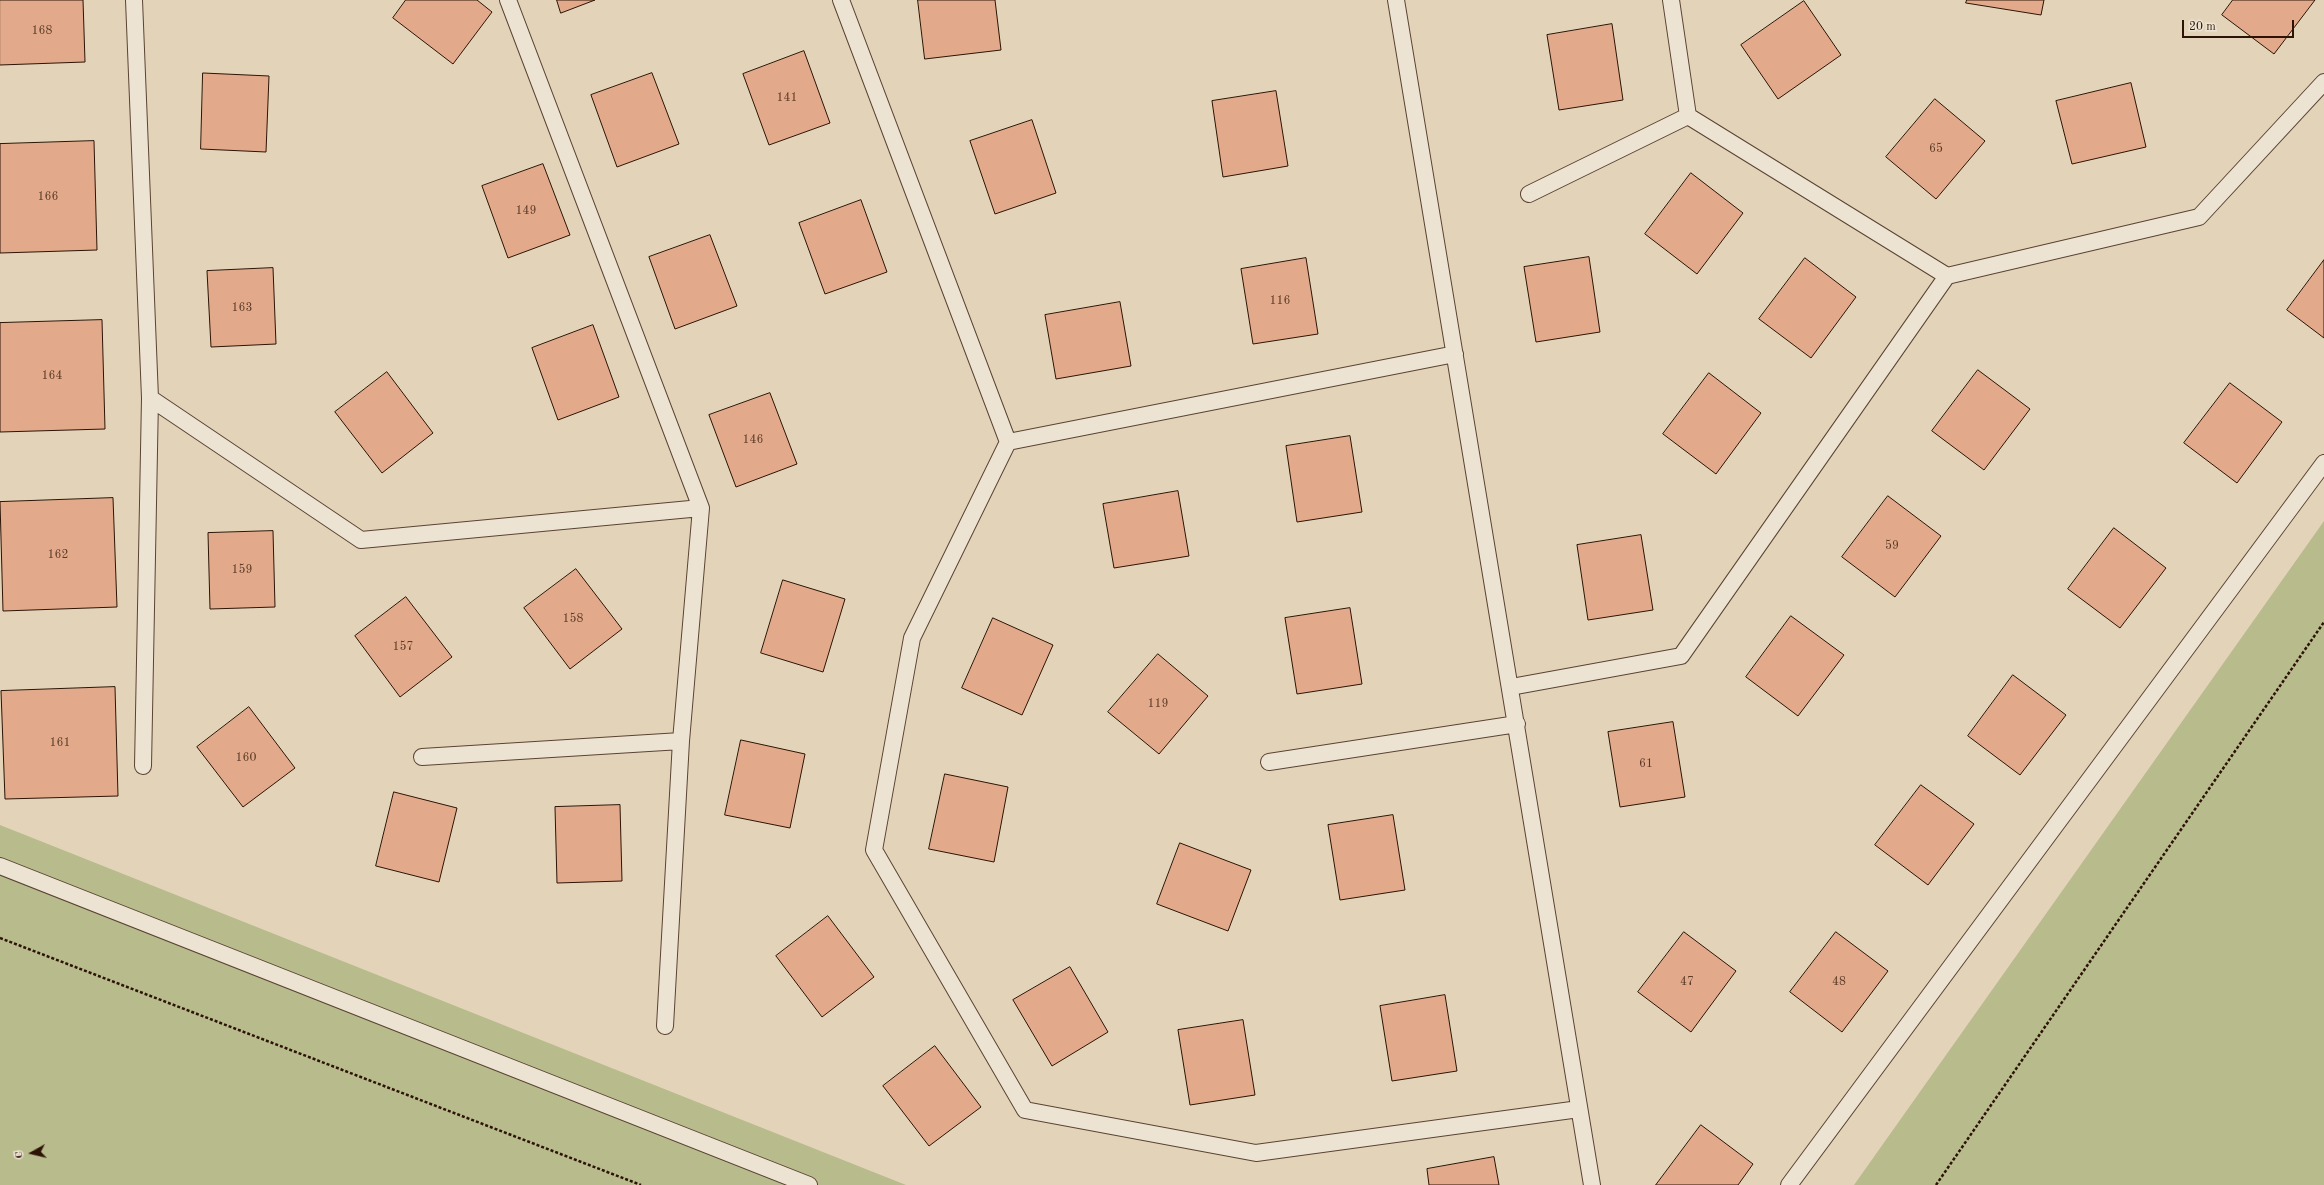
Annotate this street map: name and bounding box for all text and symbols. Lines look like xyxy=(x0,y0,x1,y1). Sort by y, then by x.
scale bar xyxy=(2184,12,2296,38)
text: 20 m xyxy=(2189,21,2216,33)
house number: 168 xyxy=(32,24,52,38)
house number: 141 xyxy=(777,91,797,105)
house number: 65 xyxy=(1929,142,1943,156)
house number: 166 xyxy=(38,190,58,204)
house number: 149 xyxy=(516,204,536,218)
house number: 116 xyxy=(1270,294,1290,308)
house number: 163 xyxy=(232,301,252,315)
house number: 164 xyxy=(42,369,62,383)
house number: 146 xyxy=(743,433,763,447)
house number: 59 xyxy=(1885,539,1899,553)
house number: 162 xyxy=(48,548,68,562)
house number: 159 xyxy=(232,563,252,577)
house number: 158 xyxy=(563,612,583,626)
house number: 157 xyxy=(393,640,413,654)
house number: 119 xyxy=(1148,697,1168,711)
house number: 161 xyxy=(50,736,70,750)
house number: 160 xyxy=(236,751,256,765)
house number: 61 xyxy=(1639,757,1653,771)
house number: 47 xyxy=(1680,975,1694,989)
house number: 48 xyxy=(1832,975,1846,989)
north arrow xyxy=(12,1133,52,1173)
text: С xyxy=(14,1150,26,1159)

